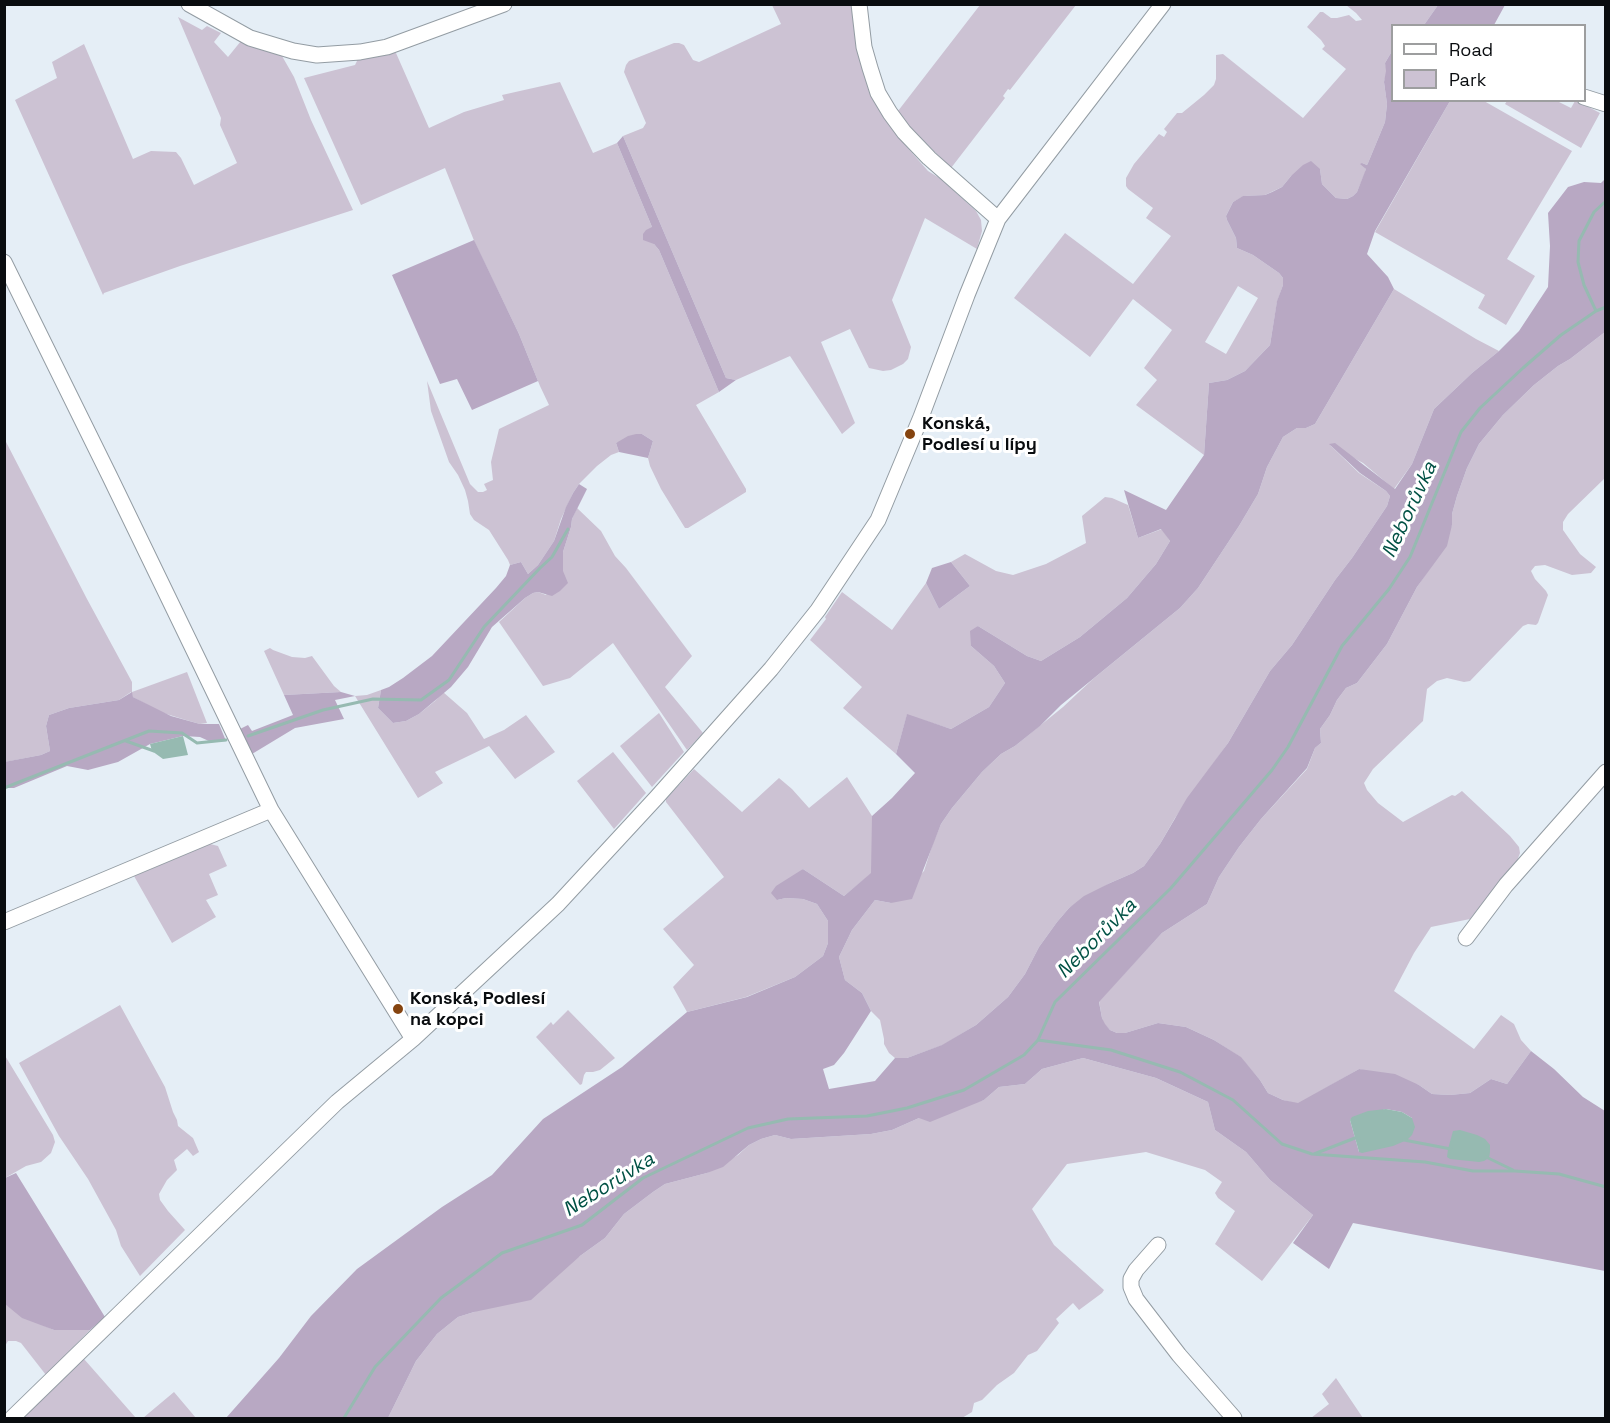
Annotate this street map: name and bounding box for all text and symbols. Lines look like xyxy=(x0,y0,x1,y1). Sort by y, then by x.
legend xyxy=(1391,24,1586,102)
text: Road xyxy=(1449,38,1493,61)
text: Park xyxy=(1449,68,1486,91)
place label: Konská, Podlesí u lípy xyxy=(922,413,1037,456)
marker: Konská, Podlesí u lípy xyxy=(903,427,917,441)
water label: Neborůvka xyxy=(1377,458,1443,562)
water label: Neborůvka xyxy=(1052,894,1142,984)
place label: Konská, Podlesí na kopci xyxy=(410,988,545,1030)
marker: Konská, Podlesí na kopci xyxy=(391,1002,405,1016)
water label: Neborůvka xyxy=(559,1148,659,1222)

